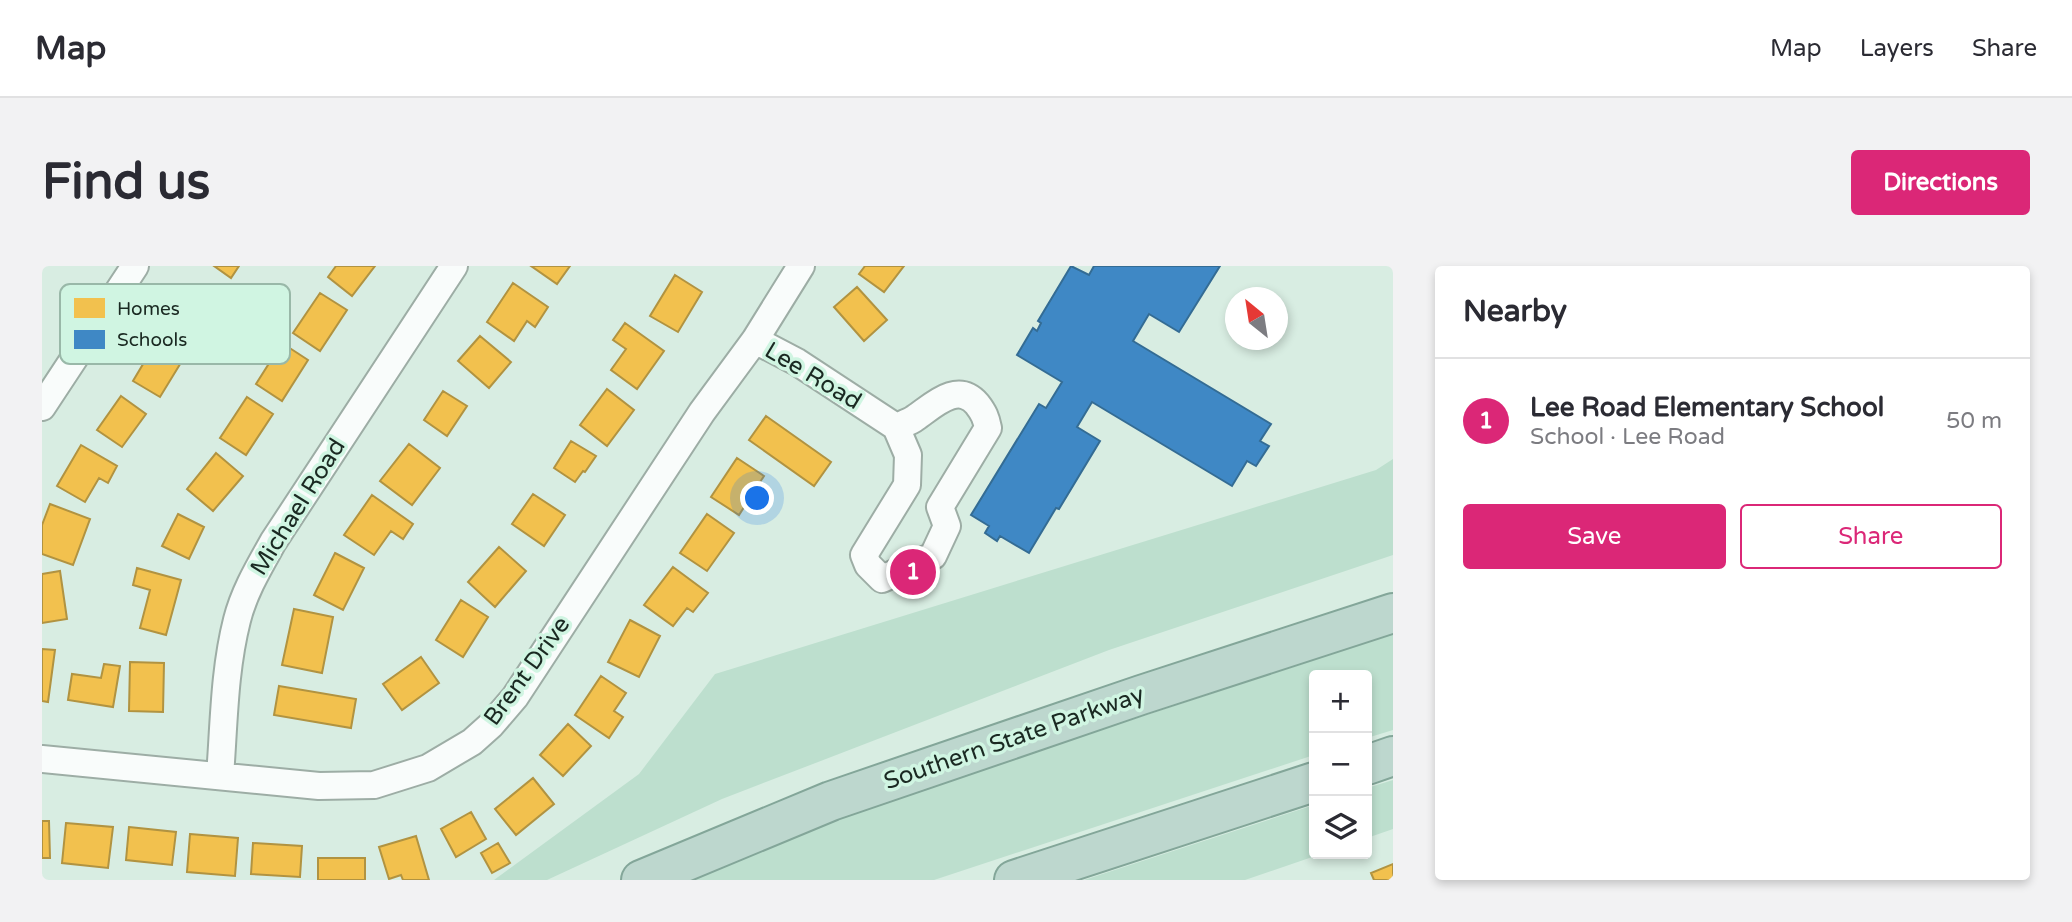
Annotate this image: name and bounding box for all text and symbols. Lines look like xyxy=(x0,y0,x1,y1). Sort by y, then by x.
text: Map xyxy=(35,29,106,68)
text: Map xyxy=(1770,34,1822,63)
text: Layers xyxy=(1860,34,1934,63)
text: Share xyxy=(1972,34,2037,63)
button: Directions xyxy=(1851,150,2030,215)
text: Find us xyxy=(42,153,210,212)
legend xyxy=(60,284,290,364)
north arrow xyxy=(1225,287,1288,350)
text: Nearby xyxy=(1463,293,1567,330)
text: Homes xyxy=(117,298,180,320)
text: Schools xyxy=(117,329,187,351)
street label: Lee Road xyxy=(759,336,867,416)
text: Lee Road Elementary School xyxy=(1530,392,1884,423)
text: 1 xyxy=(1479,407,1493,435)
text: 50 m xyxy=(1946,407,2002,435)
text: School · Lee Road xyxy=(1530,423,1725,451)
street label: Michael Road xyxy=(244,433,352,581)
your location xyxy=(740,481,774,515)
button: Save xyxy=(1463,504,1726,569)
button: Share xyxy=(1740,504,2002,569)
pin: 1 xyxy=(890,546,936,598)
street label: Brent Drive xyxy=(478,611,576,731)
map controls xyxy=(1309,670,1372,859)
button: + xyxy=(1309,670,1372,733)
street label: Southern State Parkway xyxy=(880,680,1148,796)
button: − xyxy=(1309,733,1372,796)
button: layers xyxy=(1309,796,1372,859)

